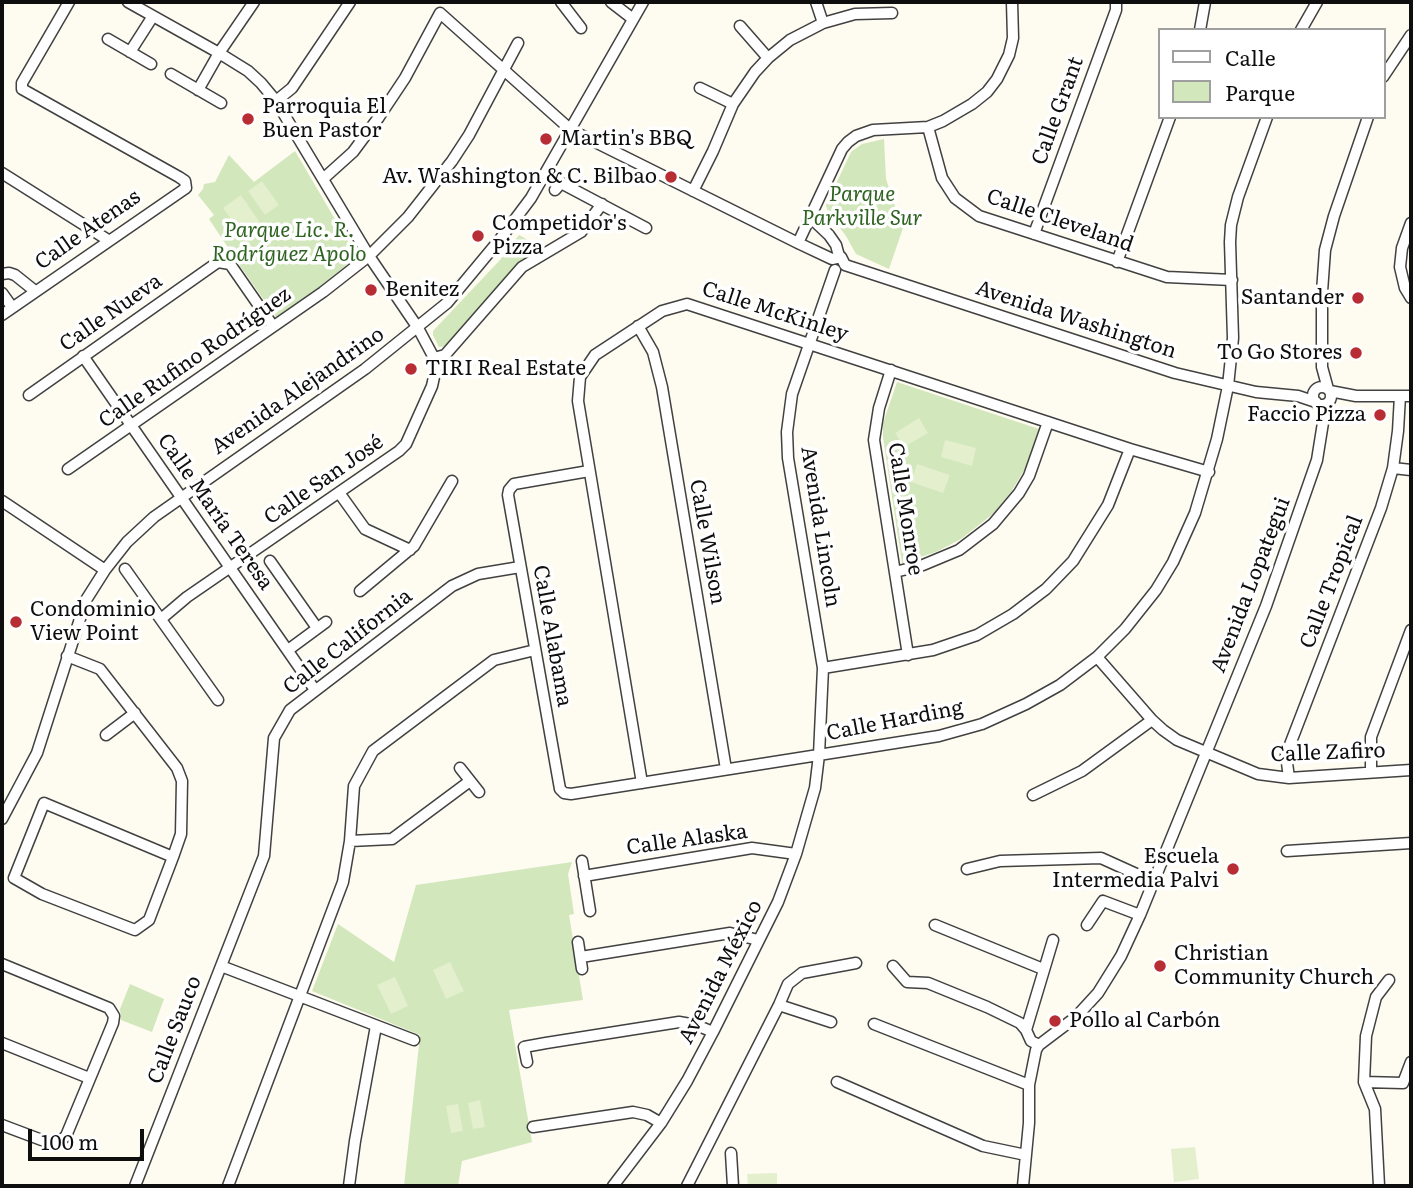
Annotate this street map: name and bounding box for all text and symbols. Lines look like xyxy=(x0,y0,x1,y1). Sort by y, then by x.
legend xyxy=(1158,28,1385,119)
text: Calle xyxy=(1225,41,1276,72)
street label: Calle Grant xyxy=(1027,53,1089,169)
text: Parque xyxy=(1225,76,1295,107)
place label: Parroquia El Buen Pastor xyxy=(262,94,386,144)
marker: Parroquia El Buen Pastor xyxy=(240,111,256,127)
place label: Martin's BBQ xyxy=(560,126,692,152)
marker: Martin's BBQ xyxy=(538,131,554,147)
place label: Av. Washington & C. Bilbao xyxy=(382,164,657,190)
marker: Av. Washington & C. Bilbao xyxy=(663,169,679,185)
park label: Parque Parkville Sur xyxy=(802,182,922,232)
street label: Calle Atenas xyxy=(30,184,146,276)
street label: Calle Cleveland xyxy=(983,184,1137,258)
place label: Competidor's Pizza xyxy=(492,211,626,261)
park label: Parque Lic. R. Rodríguez Apolo xyxy=(212,218,366,268)
marker: Competidor's Pizza xyxy=(470,228,486,244)
street label: Calle Nueva xyxy=(55,269,167,357)
street label: Avenida Washington xyxy=(972,276,1180,364)
place label: Benitez xyxy=(385,277,459,303)
street label: Calle McKinley xyxy=(699,277,851,347)
street label: Calle Rufino Rodríguez xyxy=(94,282,296,434)
marker: Benitez xyxy=(363,282,379,298)
place label: Santander xyxy=(1241,285,1344,311)
marker: Santander xyxy=(1350,290,1366,306)
street label: Avenida Alejandrino xyxy=(207,322,389,460)
place label: To Go Stores xyxy=(1217,340,1342,366)
marker: To Go Stores xyxy=(1348,345,1364,361)
place label: TIRI Real Estate xyxy=(425,356,586,382)
marker: TIRI Real Estate xyxy=(403,361,419,377)
place label: Faccio Pizza xyxy=(1247,402,1366,428)
marker: Faccio Pizza xyxy=(1372,407,1388,423)
street label: Calle María Teresa xyxy=(152,429,278,595)
street label: Calle San José xyxy=(260,430,388,530)
street label: Calle Monroe xyxy=(882,441,928,577)
street label: Avenida Lincoln xyxy=(795,445,845,609)
street label: Calle Wilson xyxy=(684,477,730,607)
street label: Avenida Lopategui xyxy=(1206,494,1296,676)
street label: Calle Tropical xyxy=(1295,512,1369,652)
street label: Calle Alabama xyxy=(527,563,577,709)
street label: Calle California xyxy=(278,584,418,700)
place label: Condominio View Point xyxy=(30,597,156,647)
marker: Condominio View Point xyxy=(8,614,24,630)
street label: Calle Harding xyxy=(825,695,965,747)
street label: Calle Zafiro xyxy=(1270,738,1386,768)
street label: Calle Alaska xyxy=(625,819,749,861)
place label: Escuela Intermedia Palvi xyxy=(1052,844,1219,894)
marker: Escuela Intermedia Palvi xyxy=(1225,861,1241,877)
street label: Avenida México xyxy=(674,896,768,1048)
place label: Christian Community Church xyxy=(1174,941,1374,991)
marker: Christian Community Church xyxy=(1152,958,1168,974)
street label: Calle Sauco xyxy=(143,972,207,1088)
place label: Pollo al Carbón xyxy=(1069,1008,1220,1034)
marker: Pollo al Carbón xyxy=(1047,1013,1063,1029)
scale bar xyxy=(32,1114,147,1158)
text: 100 m xyxy=(41,1125,98,1156)

